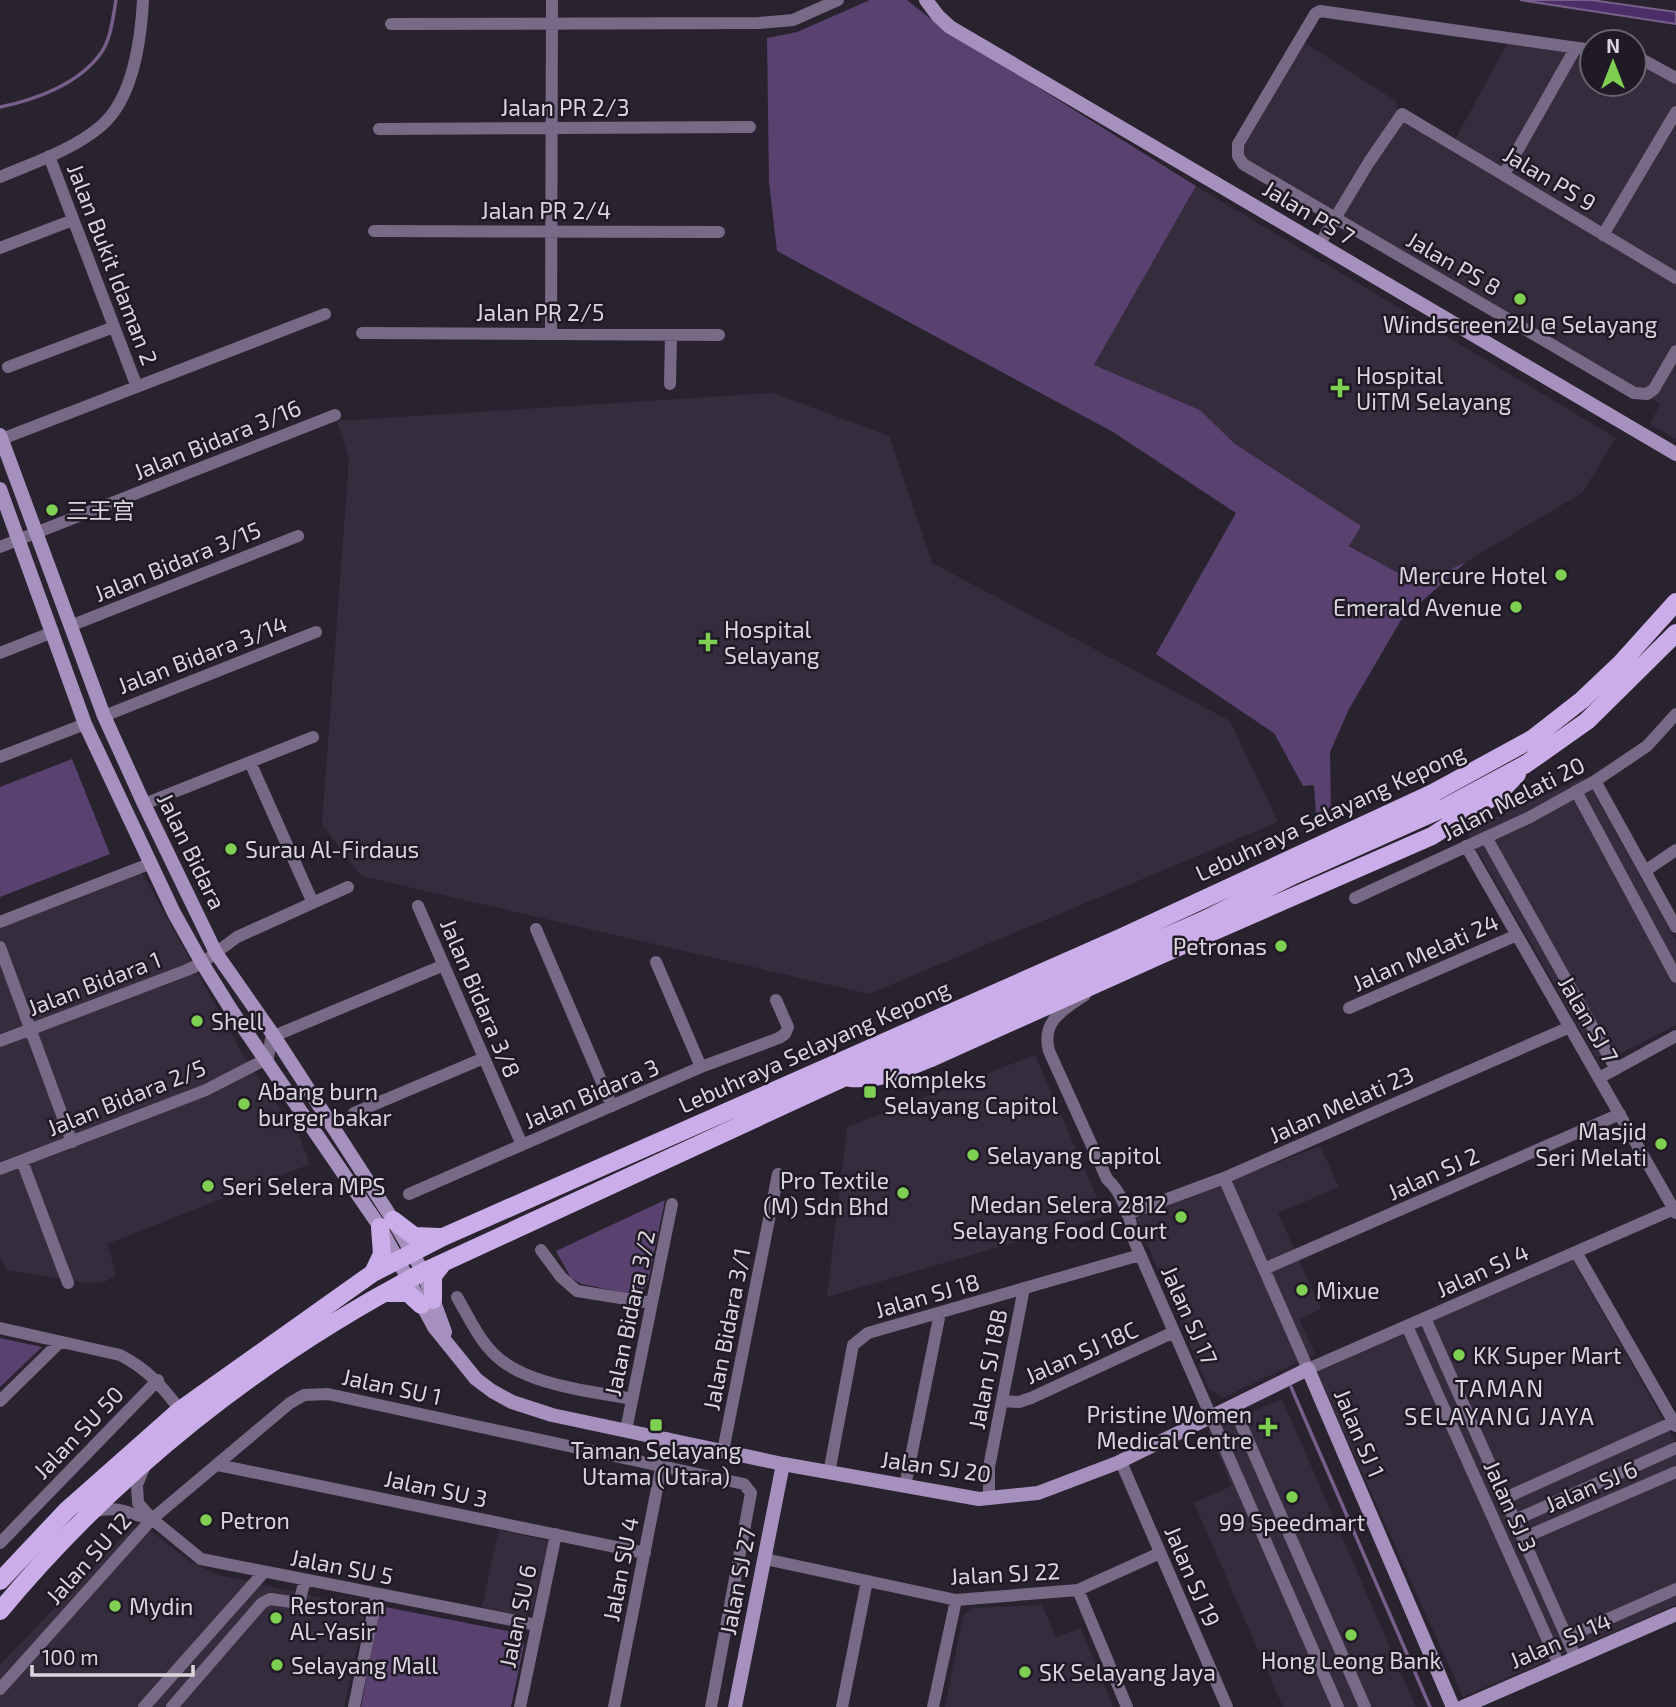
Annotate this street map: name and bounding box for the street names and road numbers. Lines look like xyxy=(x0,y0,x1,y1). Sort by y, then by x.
street label: Jalan PR 2/3 xyxy=(501,93,629,121)
street label: Jalan PS 9 xyxy=(1499,139,1601,217)
street label: Jalan Bukit Idaman 2 xyxy=(62,160,164,368)
street label: Jalan PS 7 xyxy=(1258,174,1360,250)
street label: Jalan PR 2/4 xyxy=(481,196,611,224)
street label: Jalan PS 8 xyxy=(1402,225,1506,301)
street label: Jalan PR 2/5 xyxy=(476,298,604,326)
street label: Jalan Bidara 3/16 xyxy=(129,393,305,485)
street label: Jalan Bidara 3/15 xyxy=(90,515,264,607)
street label: Jalan Bidara 3/14 xyxy=(113,609,291,699)
street label: Lebuhraya Selayang Kepong xyxy=(1191,737,1469,887)
street label: Jalan Melati 20 xyxy=(1437,750,1589,846)
street label: Jalan Bidara xyxy=(152,788,232,914)
street label: Jalan Melati 24 xyxy=(1348,907,1502,997)
street label: Jalan Bidara 3/8 xyxy=(435,914,527,1082)
street label: Jalan Bidara 1 xyxy=(23,945,165,1021)
street label: Jalan SJ 7 xyxy=(1553,970,1625,1068)
street label: Lebuhraya Selayang Kepong xyxy=(674,973,954,1119)
street label: Jalan Bidara 2/5 xyxy=(43,1052,209,1142)
street label: Jalan Bidara 3 xyxy=(519,1052,663,1134)
street label: Jalan Melati 23 xyxy=(1264,1060,1418,1148)
street label: Jalan SJ 2 xyxy=(1383,1140,1483,1206)
street label: Jalan Bidara 3/2 xyxy=(598,1228,660,1398)
street label: Jalan SJ 4 xyxy=(1431,1237,1533,1303)
street label: Jalan Bidara 3/1 xyxy=(697,1245,755,1413)
street label: Jalan SJ 17 xyxy=(1156,1261,1224,1369)
street label: Jalan SJ 18 xyxy=(872,1267,982,1323)
street label: Jalan SJ 18B xyxy=(962,1307,1012,1431)
street label: Jalan SJ 18C xyxy=(1020,1315,1142,1389)
street label: Jalan SU 1 xyxy=(340,1362,444,1410)
street label: Jalan SU 50 xyxy=(27,1380,129,1484)
street label: Jalan SJ 1 xyxy=(1329,1385,1391,1481)
street label: Jalan SJ 20 xyxy=(879,1444,993,1488)
street label: Jalan SJ 6 xyxy=(1541,1454,1641,1518)
street label: Jalan SJ 3 xyxy=(1478,1456,1544,1556)
street label: Jalan SU 3 xyxy=(382,1463,490,1513)
street label: Jalan SU 12 xyxy=(40,1506,136,1610)
street label: Jalan SU 4 xyxy=(596,1514,644,1624)
street label: Jalan SJ 19 xyxy=(1159,1521,1227,1631)
street label: Jalan SJ 27 xyxy=(713,1525,761,1637)
street label: Jalan SU 5 xyxy=(288,1542,396,1590)
street label: Jalan SJ 22 xyxy=(949,1556,1061,1590)
street label: Jalan SU 6 xyxy=(492,1562,542,1670)
street label: Jalan SJ 14 xyxy=(1505,1606,1615,1674)

